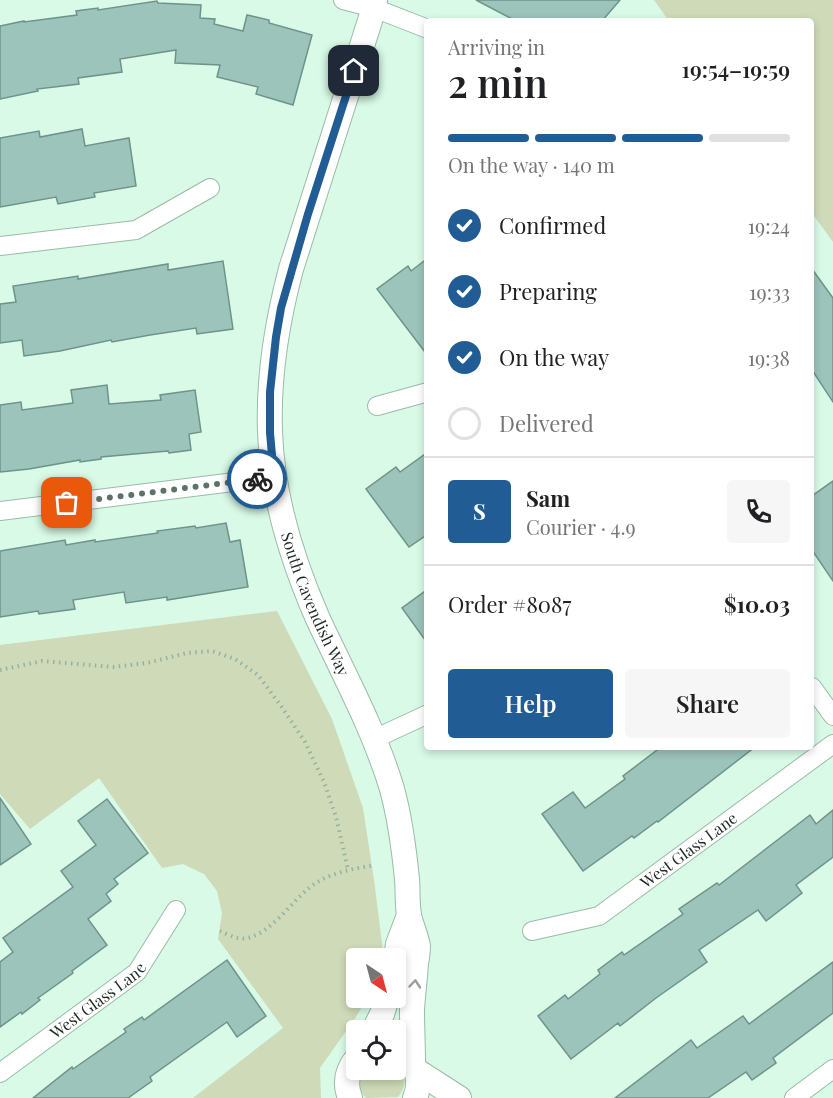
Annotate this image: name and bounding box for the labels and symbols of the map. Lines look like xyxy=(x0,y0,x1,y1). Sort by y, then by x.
pin xyxy=(328,45,379,96)
courier xyxy=(227,449,287,509)
pin xyxy=(41,477,92,528)
street label: South Cavendish Way xyxy=(277,530,355,679)
street label: West Glass Lane xyxy=(635,807,741,893)
north arrow xyxy=(346,948,406,1008)
street label: West Glass Lane xyxy=(45,958,150,1043)
one-way arrow xyxy=(408,979,421,989)

